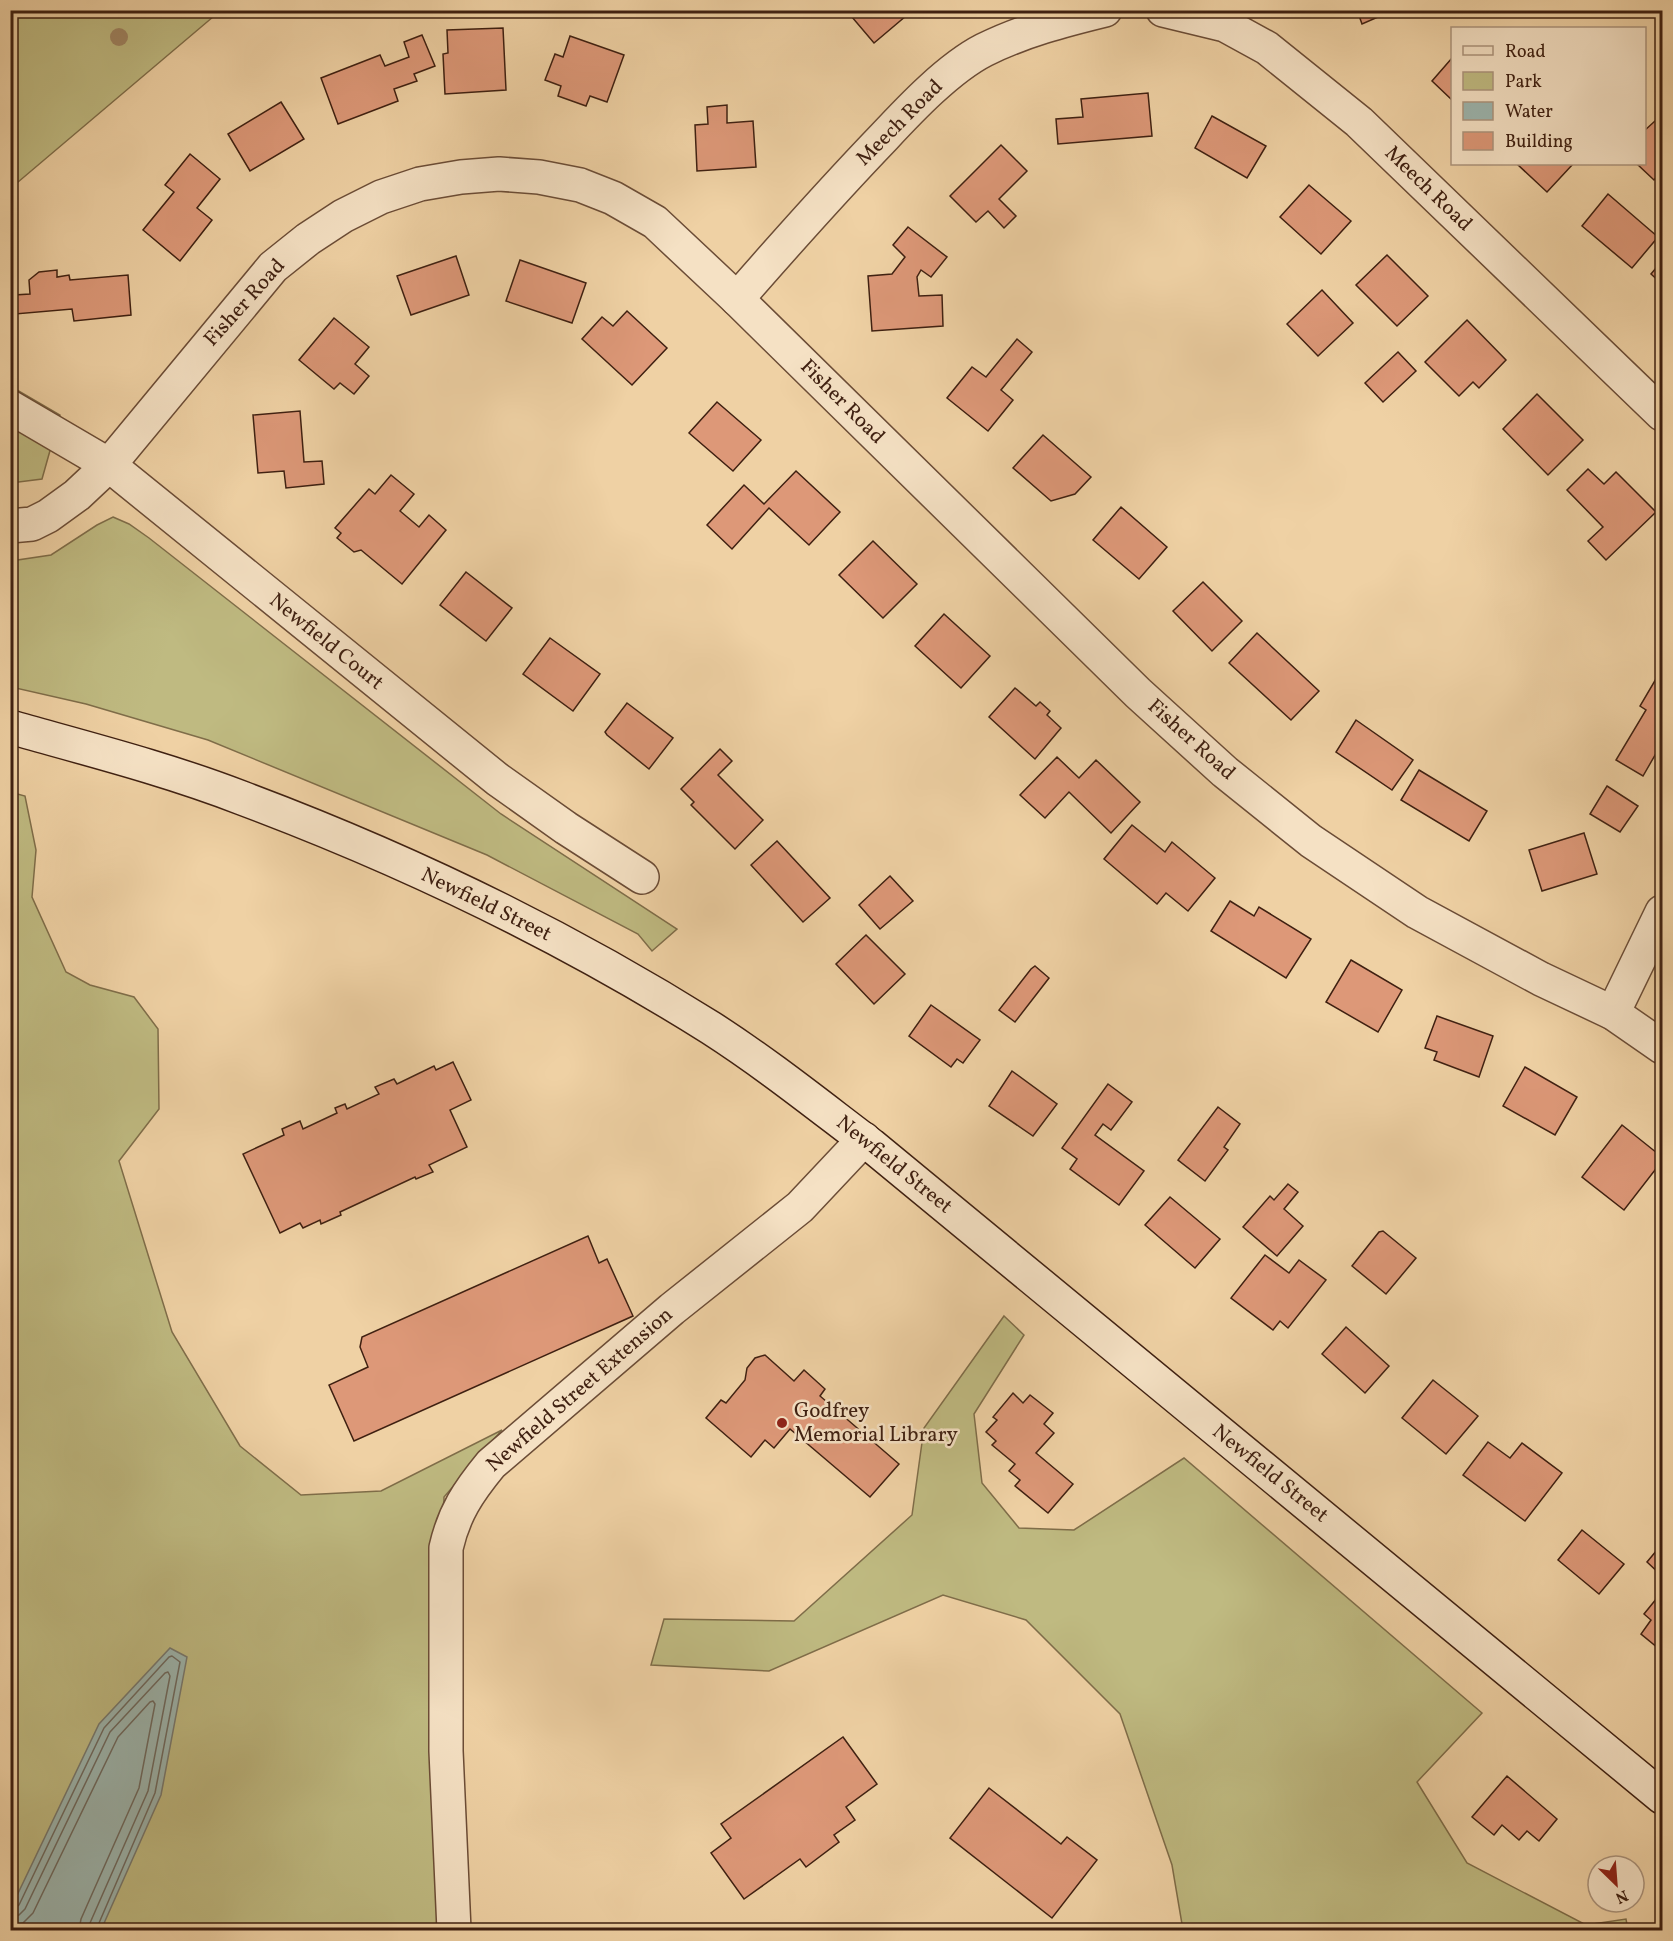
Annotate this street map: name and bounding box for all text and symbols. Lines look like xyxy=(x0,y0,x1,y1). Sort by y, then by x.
legend xyxy=(1451,27,1646,165)
text: Road xyxy=(1505,40,1546,65)
text: Park xyxy=(1505,70,1542,95)
street label: Meech Road xyxy=(850,73,950,173)
text: Water xyxy=(1505,100,1553,125)
text: Building xyxy=(1505,130,1573,155)
street label: Meech Road xyxy=(1378,140,1478,238)
street label: Fisher Road xyxy=(198,253,292,353)
street label: Fisher Road xyxy=(793,353,891,451)
street label: Newfield Court xyxy=(262,587,390,697)
street label: Fisher Road xyxy=(1141,693,1241,787)
street label: Newfield Street xyxy=(416,861,556,949)
street label: Newfield Street xyxy=(830,1109,958,1221)
street label: Newfield Street Extension xyxy=(480,1301,680,1479)
place label: Godfrey Memorial Library xyxy=(794,1397,959,1450)
marker: Godfrey Memorial Library xyxy=(775,1416,789,1430)
street label: Newfield Street xyxy=(1206,1418,1334,1530)
north arrow xyxy=(1586,1854,1646,1914)
text: N xyxy=(1611,1883,1631,1908)

